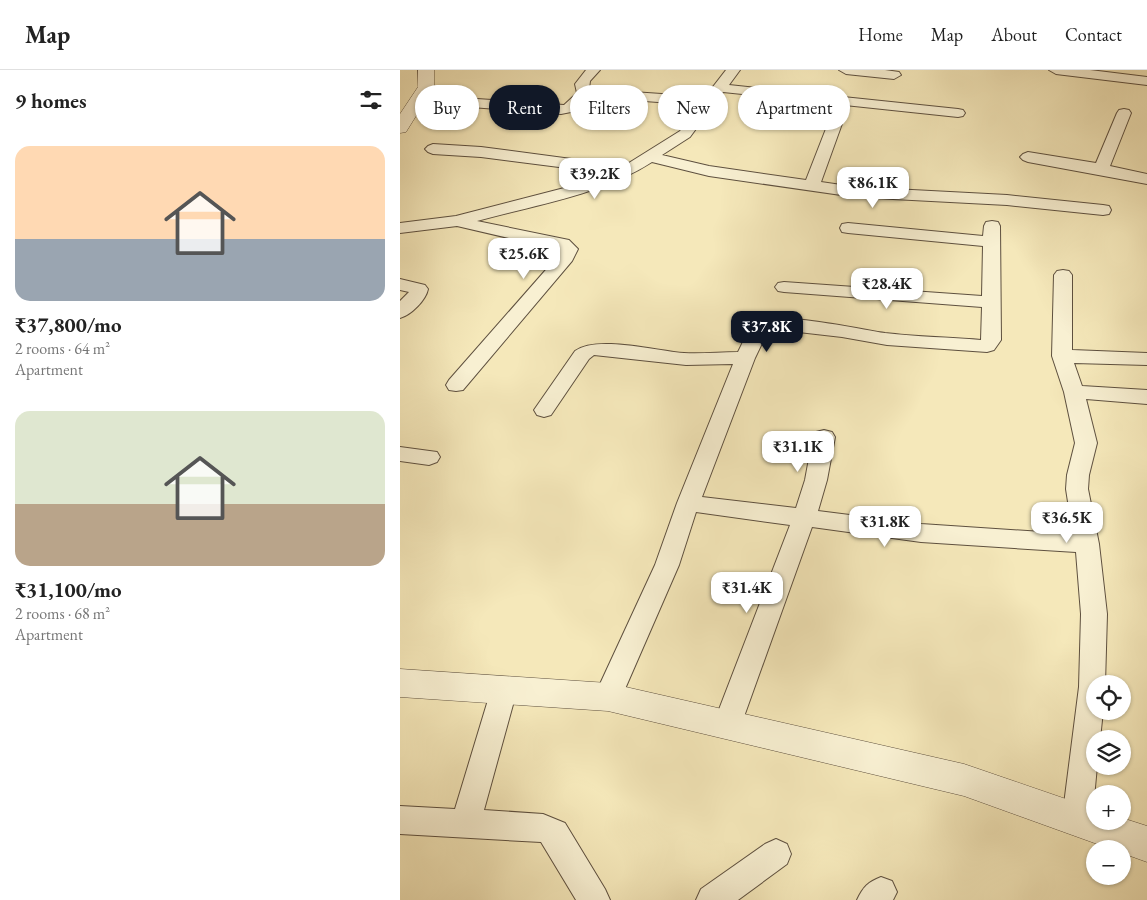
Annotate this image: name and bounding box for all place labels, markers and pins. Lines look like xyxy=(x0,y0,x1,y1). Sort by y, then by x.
pin: ₹39.2K xyxy=(554,158,636,200)
pin: ₹86.1K xyxy=(832,166,914,209)
pin: ₹25.6K xyxy=(483,238,565,280)
pin: ₹28.4K xyxy=(846,268,928,310)
pin: ₹37.8K xyxy=(726,310,808,353)
pin: ₹31.1K xyxy=(757,430,839,473)
pin: ₹36.5K xyxy=(1026,502,1108,544)
pin: ₹31.8K xyxy=(844,506,926,548)
pin: ₹31.4K xyxy=(706,572,788,614)

